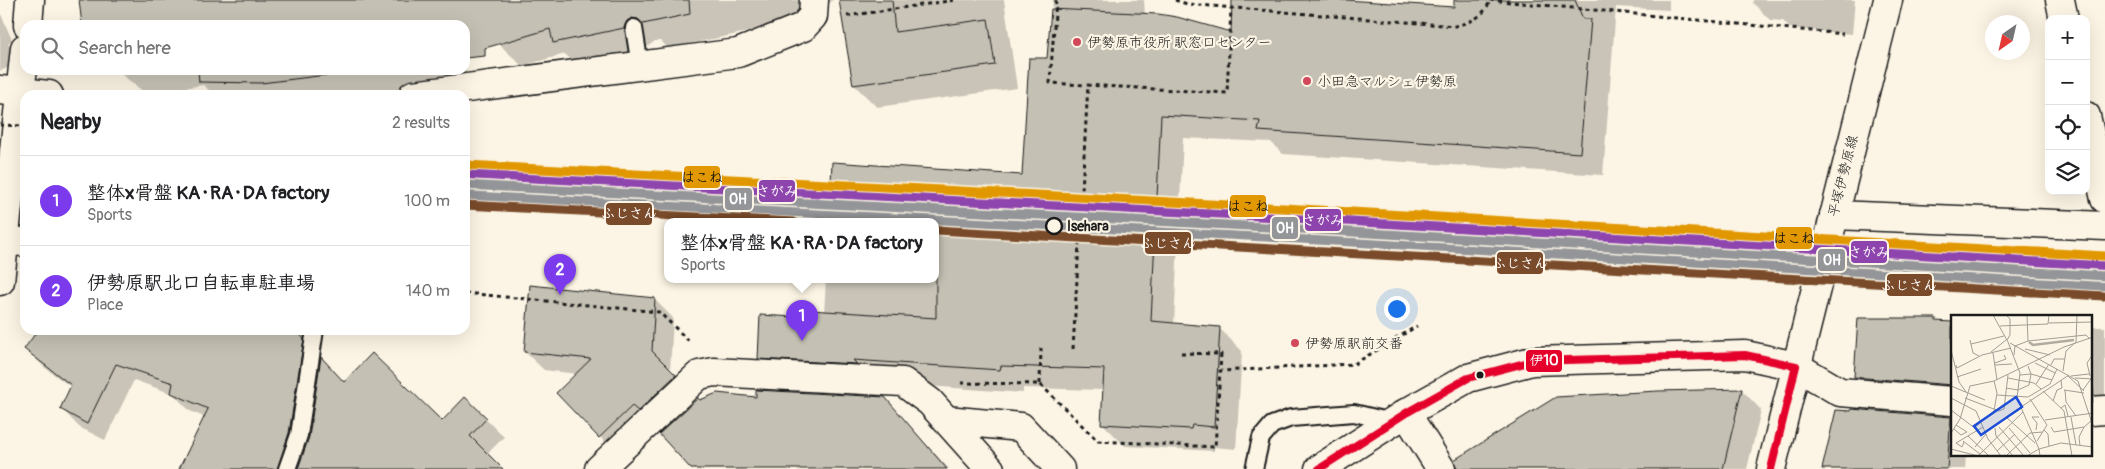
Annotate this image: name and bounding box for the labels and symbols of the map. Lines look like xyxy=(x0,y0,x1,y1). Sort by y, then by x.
north arrow xyxy=(1985,15,2030,60)
place label: 伊勢原市役所 駅窓口センター xyxy=(1087,34,1271,51)
marker: 伊勢原市役所 駅窓口センター xyxy=(1071,36,1083,48)
place label: 小田急マルシェ伊勢原 xyxy=(1317,73,1457,90)
marker: 小田急マルシェ伊勢原 xyxy=(1301,75,1313,87)
street label: 平塚伊勢原線 xyxy=(1825,133,1861,219)
line badge: はこね xyxy=(683,165,721,189)
text: はこね xyxy=(681,169,723,186)
line badge: さがみ xyxy=(758,179,796,203)
text: さがみ xyxy=(756,183,798,200)
line badge: OH xyxy=(724,187,753,211)
text: OH xyxy=(729,191,747,208)
line badge: はこね xyxy=(1229,194,1267,218)
text: はこね xyxy=(1227,198,1269,215)
line badge: ふじさん xyxy=(605,202,653,226)
text: ふじさん xyxy=(601,205,657,222)
line badge: さがみ xyxy=(1304,208,1342,232)
text: さがみ xyxy=(1302,212,1344,229)
line badge: OH xyxy=(1271,216,1299,240)
marker: Isehara xyxy=(1045,217,1063,235)
place label: Isehara xyxy=(1067,218,1109,235)
text: OH xyxy=(1276,220,1294,237)
line badge: はこね xyxy=(1775,226,1813,250)
text: はこね xyxy=(1773,230,1815,247)
line badge: ふじさん xyxy=(1144,231,1192,255)
text: ふじさん xyxy=(1140,235,1196,252)
line badge: さがみ xyxy=(1850,240,1888,264)
text: さがみ xyxy=(1848,244,1890,261)
line badge: OH xyxy=(1817,248,1846,272)
line badge: ふじさん xyxy=(1496,251,1544,275)
text: OH xyxy=(1823,252,1841,269)
pin: 2 xyxy=(544,254,576,295)
text: ふじさん xyxy=(1492,255,1548,272)
line badge: ふじさん xyxy=(1886,273,1933,297)
text: ふじさん xyxy=(1881,277,1937,294)
your location xyxy=(1384,296,1410,322)
pin: 1 xyxy=(786,300,818,341)
inset map xyxy=(1951,315,2092,456)
place label: 伊勢原駅前交番 xyxy=(1305,335,1403,352)
marker: 伊勢原駅前交番 xyxy=(1289,337,1301,349)
line badge: 伊10 xyxy=(1525,349,1563,373)
text: 伊10 xyxy=(1529,352,1559,369)
unlabelled marker xyxy=(1475,370,1485,380)

